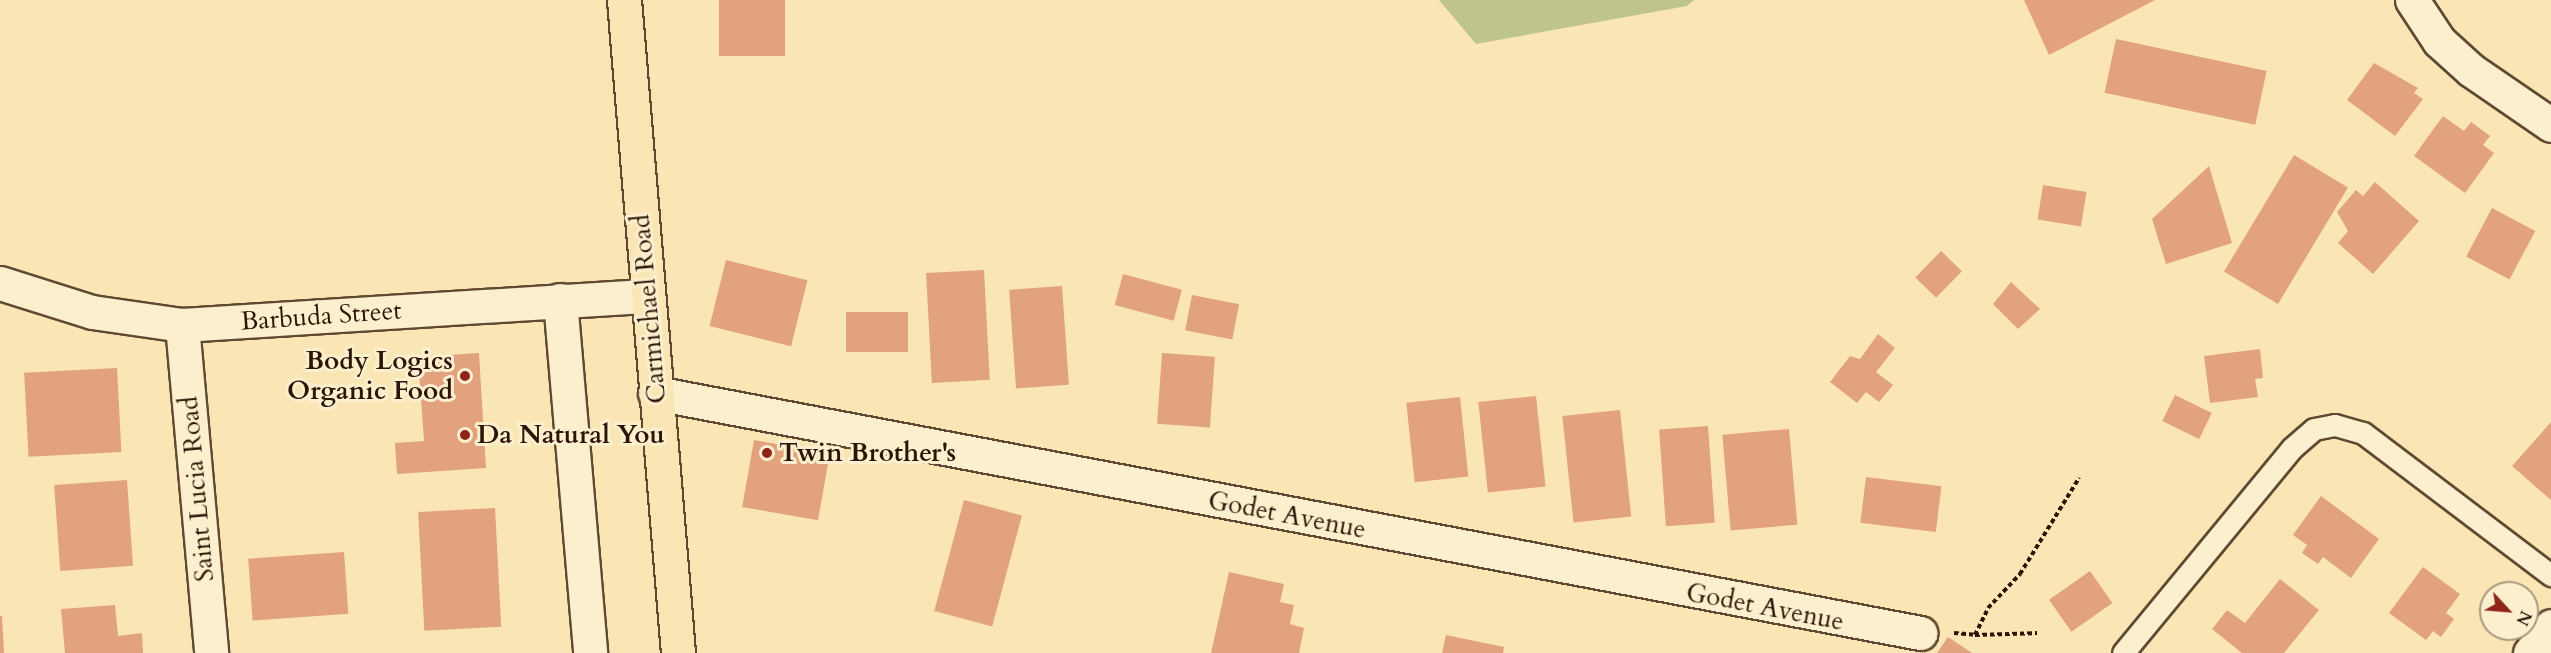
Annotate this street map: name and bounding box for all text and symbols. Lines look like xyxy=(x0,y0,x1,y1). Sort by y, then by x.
street label: Carmichael Road xyxy=(625,213,673,405)
street label: Barbuda Street xyxy=(239,295,403,337)
place label: Body Logics Organic Food xyxy=(287,345,453,406)
marker: Body Logics Organic Food xyxy=(458,369,472,383)
street label: Saint Lucia Road xyxy=(173,395,221,583)
place label: Da Natural You xyxy=(477,419,665,451)
marker: Da Natural You xyxy=(458,428,472,442)
place label: Twin Brother's xyxy=(779,437,956,469)
marker: Twin Brother's xyxy=(760,446,774,460)
street label: Godet Avenue xyxy=(1206,484,1368,546)
street label: Godet Avenue xyxy=(1684,576,1846,638)
north arrow xyxy=(2479,581,2539,641)
text: N xyxy=(2510,607,2536,629)

